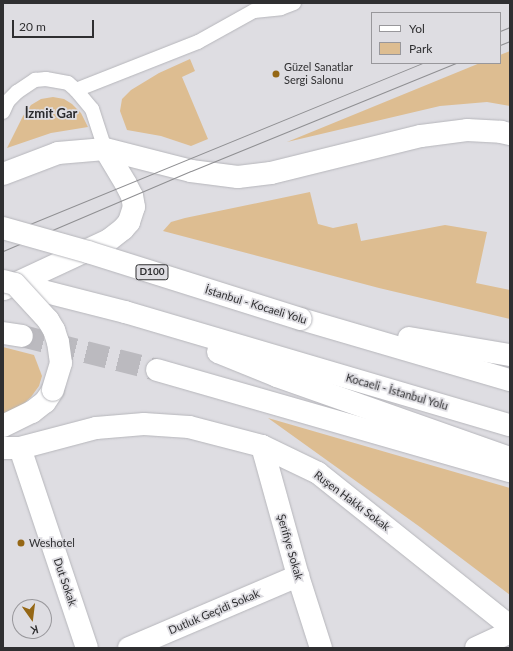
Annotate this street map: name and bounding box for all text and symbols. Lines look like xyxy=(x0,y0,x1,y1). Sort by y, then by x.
scale bar xyxy=(14,12,96,38)
legend xyxy=(371,12,501,64)
text: 20 m xyxy=(19,19,46,34)
text: Yol xyxy=(409,21,425,36)
text: Park xyxy=(409,41,432,56)
place label: Güzel Sanatlar Sergi Salonu xyxy=(284,61,353,87)
marker: Güzel Sanatlar Sergi Salonu xyxy=(271,69,281,79)
district label: İzmit Gar xyxy=(25,105,77,121)
road number: D100 xyxy=(135,264,169,280)
street label: İstanbul - Kocaeli Yolu xyxy=(203,283,309,327)
street label: Kocaeli - İstanbul Yolu xyxy=(344,371,450,413)
street label: Ruşen Hakkı Sokak xyxy=(312,468,392,534)
street label: Şerifiye Sokak xyxy=(274,513,306,581)
place label: Weshotel xyxy=(29,536,75,550)
marker: Weshotel xyxy=(16,538,26,548)
street label: Dut Sokak xyxy=(51,556,79,608)
street label: Dutluk Geçidi Sokak xyxy=(167,587,261,637)
north arrow xyxy=(12,599,52,639)
text: K xyxy=(30,623,40,637)

